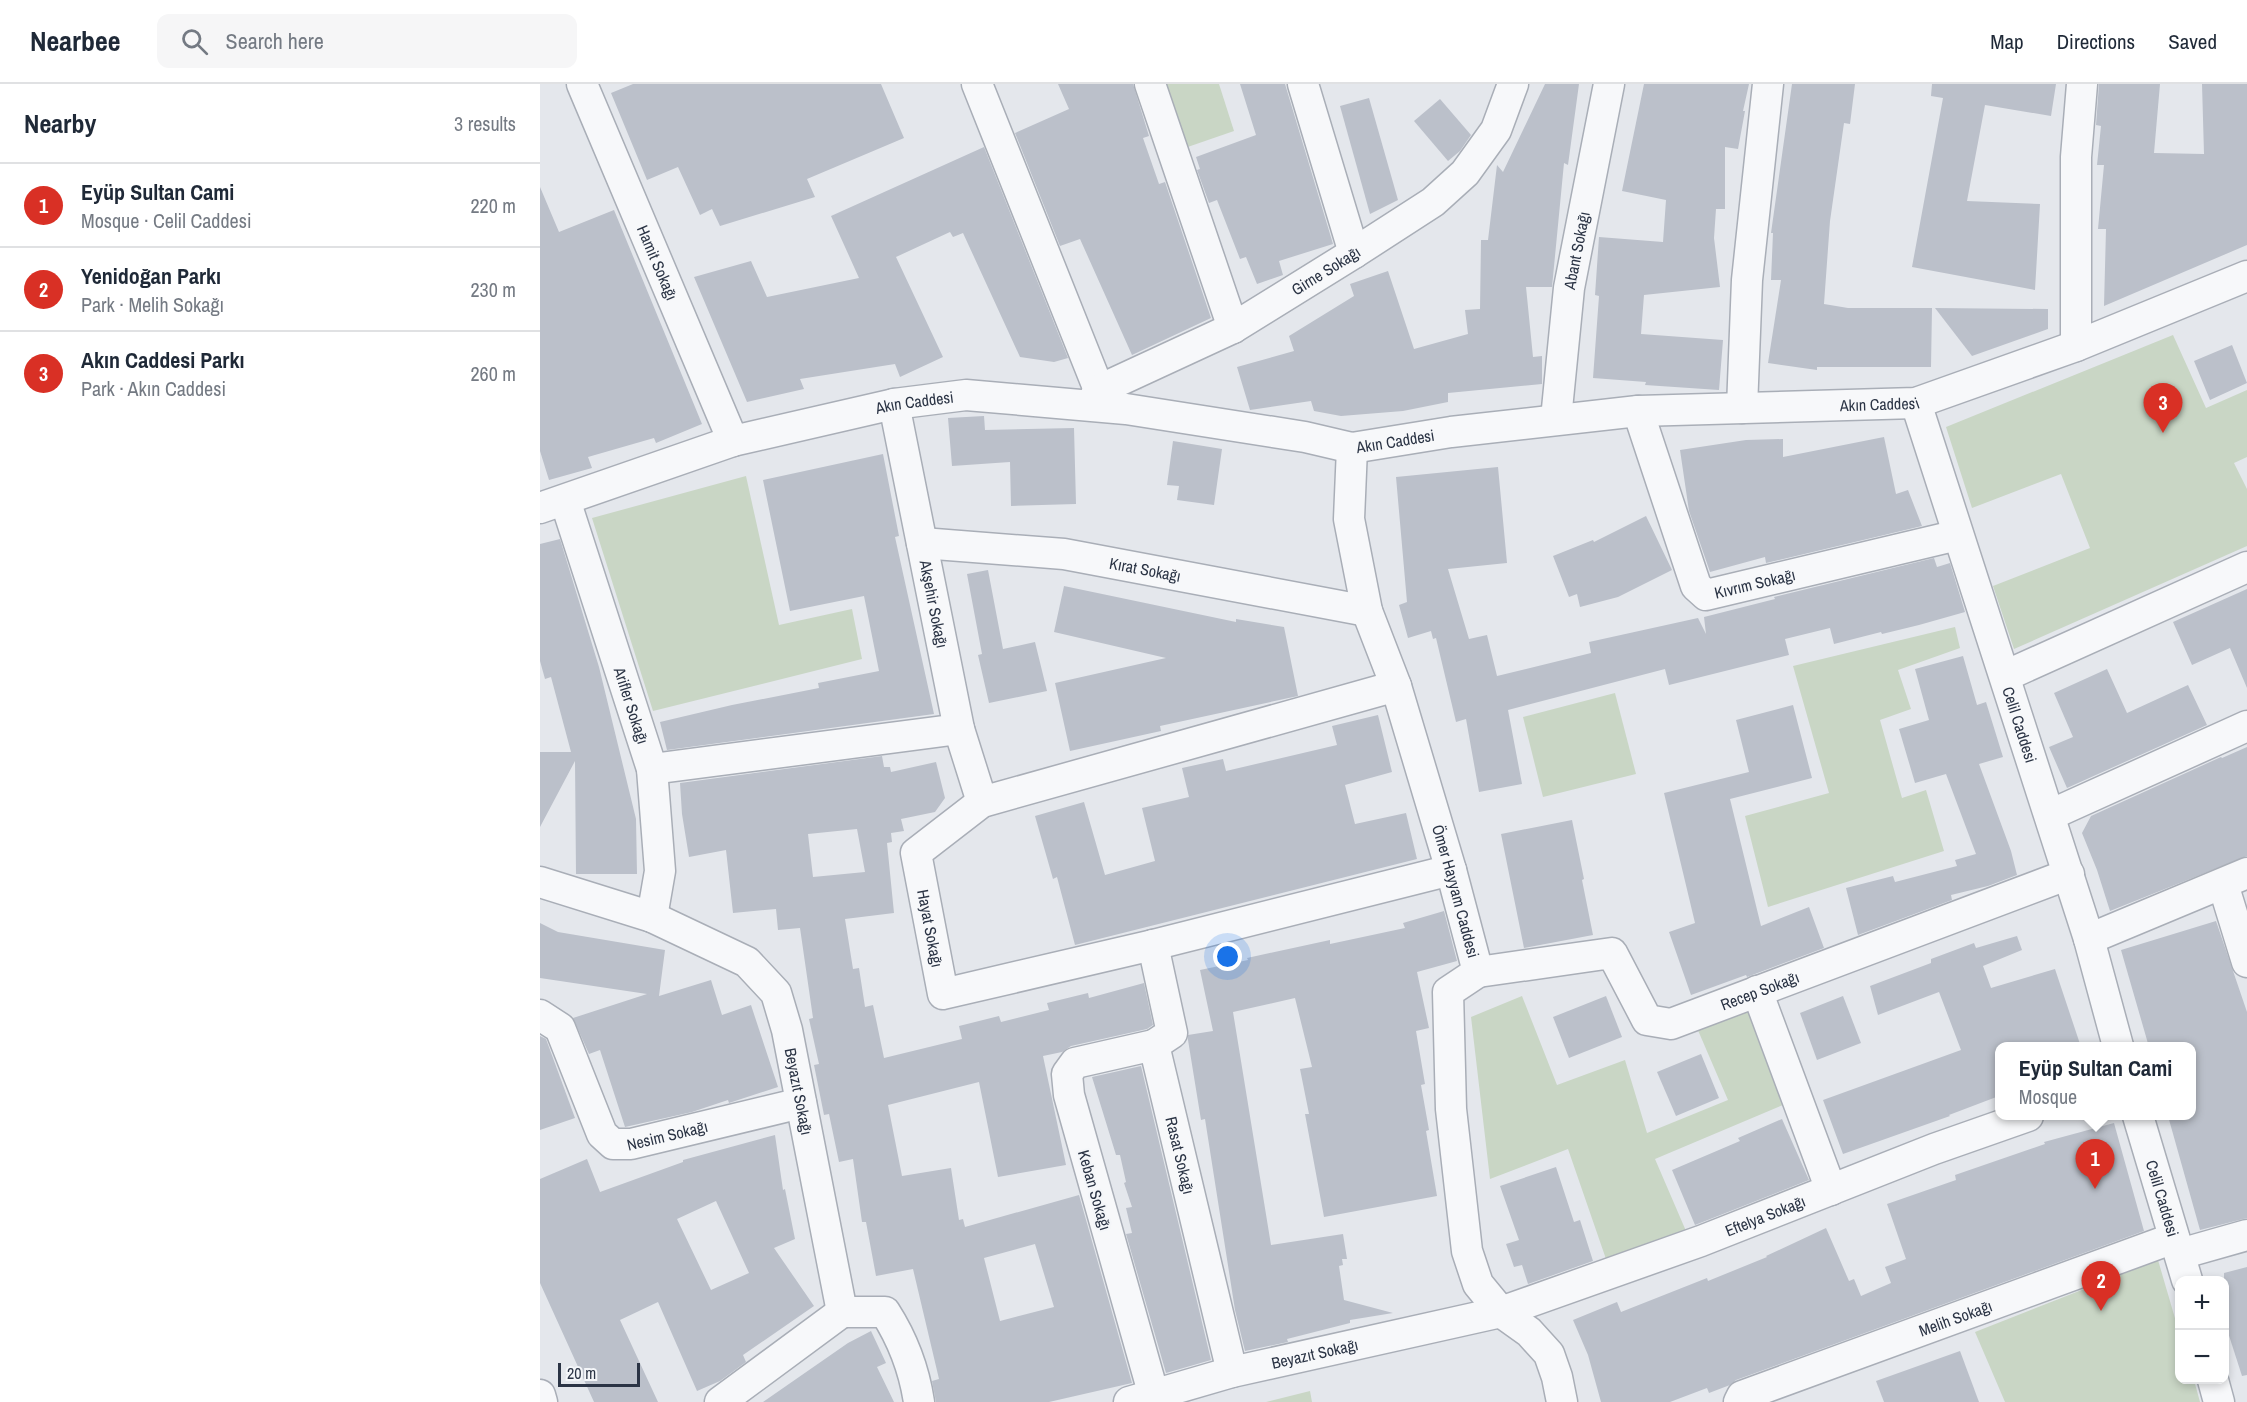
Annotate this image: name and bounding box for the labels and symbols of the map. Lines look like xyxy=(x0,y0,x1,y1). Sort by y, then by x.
street label: Abant Sokağı xyxy=(1558,210,1595,292)
street label: Hamit Sokağı xyxy=(632,222,683,304)
street label: Girne Sokağı xyxy=(1287,241,1365,300)
pin: 3 xyxy=(2144,384,2182,433)
street label: Akın Caddesi xyxy=(872,386,955,419)
street label: Akın Caddesi xyxy=(1839,392,1922,416)
street label: Akın Caddesi xyxy=(1354,424,1436,458)
street label: Kırat Sokağı xyxy=(1108,552,1183,587)
street label: Akşehir Sokağı xyxy=(914,557,954,650)
street label: Kıvrım Sokağı xyxy=(1712,563,1797,604)
street label: Arifler Sokağı xyxy=(608,663,654,747)
street label: Celil Caddesi xyxy=(1997,684,2042,766)
street label: Ömer Hayyam Caddesi xyxy=(1427,822,1485,960)
street label: Hayat Sokağı xyxy=(912,887,949,969)
your location xyxy=(1213,942,1242,971)
street label: Recep Sokağı xyxy=(1717,966,1802,1015)
street label: Beyazıt Sokağı xyxy=(780,1046,818,1137)
street label: Rasat Sokağı xyxy=(1160,1114,1200,1196)
street label: Nesim Sokağı xyxy=(625,1115,710,1156)
pin: 1 xyxy=(2076,1140,2114,1189)
street label: Keban Sokağı xyxy=(1073,1147,1117,1233)
street label: Celil Caddesi xyxy=(2141,1157,2184,1239)
street label: Eftelya Sokağı xyxy=(1722,1190,1808,1241)
pin: 2 xyxy=(2082,1262,2120,1311)
street label: Melih Sokağı xyxy=(1916,1294,1995,1341)
street label: Beyazıt Sokağı xyxy=(1269,1333,1360,1374)
scale bar xyxy=(558,1360,640,1388)

